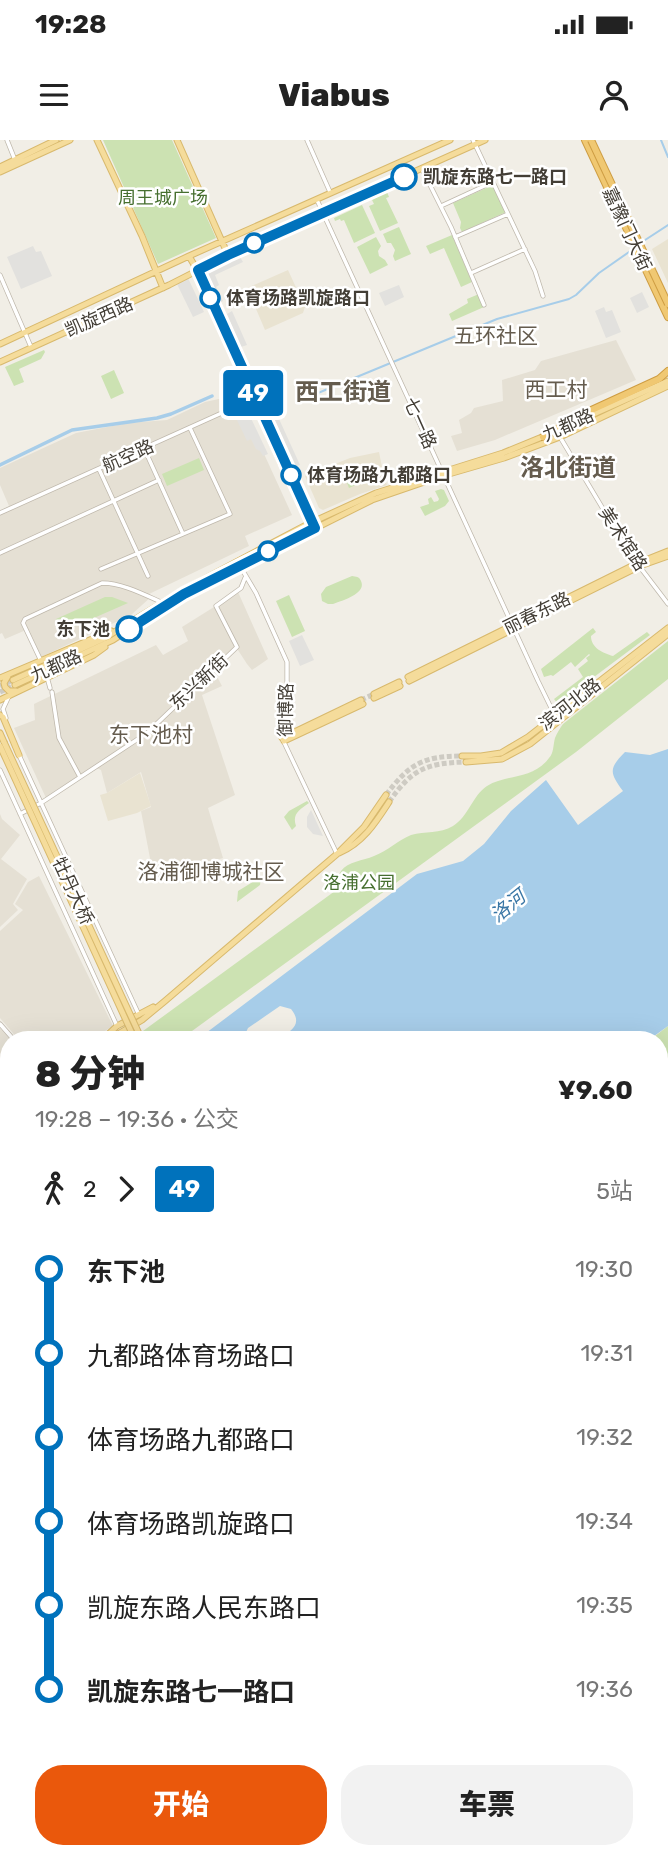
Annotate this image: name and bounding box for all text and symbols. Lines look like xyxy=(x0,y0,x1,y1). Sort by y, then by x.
text: 19:28 xyxy=(35,9,107,40)
icon: menu xyxy=(35,76,73,114)
text: Viabus xyxy=(278,76,390,114)
icon: person xyxy=(595,76,633,114)
marker: 凯旋东路七一路口 xyxy=(391,164,417,190)
place label: 凯旋东路七一路口 xyxy=(423,166,567,188)
street label: 嘉豫门大街 xyxy=(598,184,656,274)
park label: 周王城广场 xyxy=(118,187,208,209)
unlabelled marker xyxy=(244,233,264,253)
place label: 体育场路凯旋路口 xyxy=(226,287,370,309)
marker: 体育场路凯旋路口 xyxy=(200,288,220,308)
street label: 凯旋西路 xyxy=(62,292,136,342)
district label: 五环社区 xyxy=(454,323,538,348)
line badge: 49 xyxy=(222,370,284,416)
district label: 西工村 xyxy=(525,377,588,402)
district label: 西工街道 xyxy=(295,378,391,406)
text: 49 xyxy=(237,379,269,407)
street label: 七一路 xyxy=(399,394,441,452)
street label: 九都路 xyxy=(539,404,597,446)
street label: 航空路 xyxy=(99,435,157,477)
district label: 洛北街道 xyxy=(520,454,616,482)
place label: 体育场路九都路口 xyxy=(307,464,451,486)
marker: 体育场路九都路口 xyxy=(281,465,301,485)
street label: 美术馆路 xyxy=(594,503,652,575)
unlabelled marker xyxy=(258,541,278,561)
street label: 丽春东路 xyxy=(500,587,574,639)
marker: 东下池 xyxy=(116,616,142,642)
place label: 东下池 xyxy=(56,618,110,640)
street label: 九都路 xyxy=(27,645,85,687)
street label: 东兴新街 xyxy=(165,649,233,715)
street label: 滨河北路 xyxy=(535,673,605,735)
street label: 御博路 xyxy=(275,683,297,737)
district label: 东下池村 xyxy=(109,722,193,747)
street label: 牡丹大桥 xyxy=(48,854,98,928)
district label: 洛浦御博城社区 xyxy=(138,859,285,884)
park label: 洛浦公园 xyxy=(323,872,395,894)
water label: 洛河 xyxy=(486,883,533,927)
text: 8 分钟 xyxy=(35,1051,145,1097)
text: ¥9.60 xyxy=(558,1075,633,1106)
text: 19:28 – 19:36 · 公交 xyxy=(35,1105,239,1133)
icon: walk xyxy=(35,1170,73,1208)
icon: forward xyxy=(107,1170,145,1208)
text: 2 xyxy=(83,1175,97,1203)
text: 49 xyxy=(169,1175,200,1203)
text: 5站 xyxy=(596,1177,633,1205)
text: 19:30 xyxy=(575,1255,633,1283)
text: 东下池 xyxy=(87,1257,165,1288)
text: 19:31 xyxy=(580,1339,633,1367)
text: 九都路体育场路口 xyxy=(87,1341,295,1372)
text: 19:32 xyxy=(576,1423,633,1451)
text: 体育场路九都路口 xyxy=(87,1425,295,1456)
text: 19:34 xyxy=(576,1507,633,1535)
text: 体育场路凯旋路口 xyxy=(87,1509,295,1540)
text: 19:35 xyxy=(576,1591,633,1619)
text: 凯旋东路人民东路口 xyxy=(87,1593,321,1624)
text: 19:36 xyxy=(576,1675,633,1703)
text: 凯旋东路七一路口 xyxy=(87,1677,295,1708)
button: 开始 xyxy=(35,1765,327,1845)
button: 车票 xyxy=(341,1765,633,1845)

